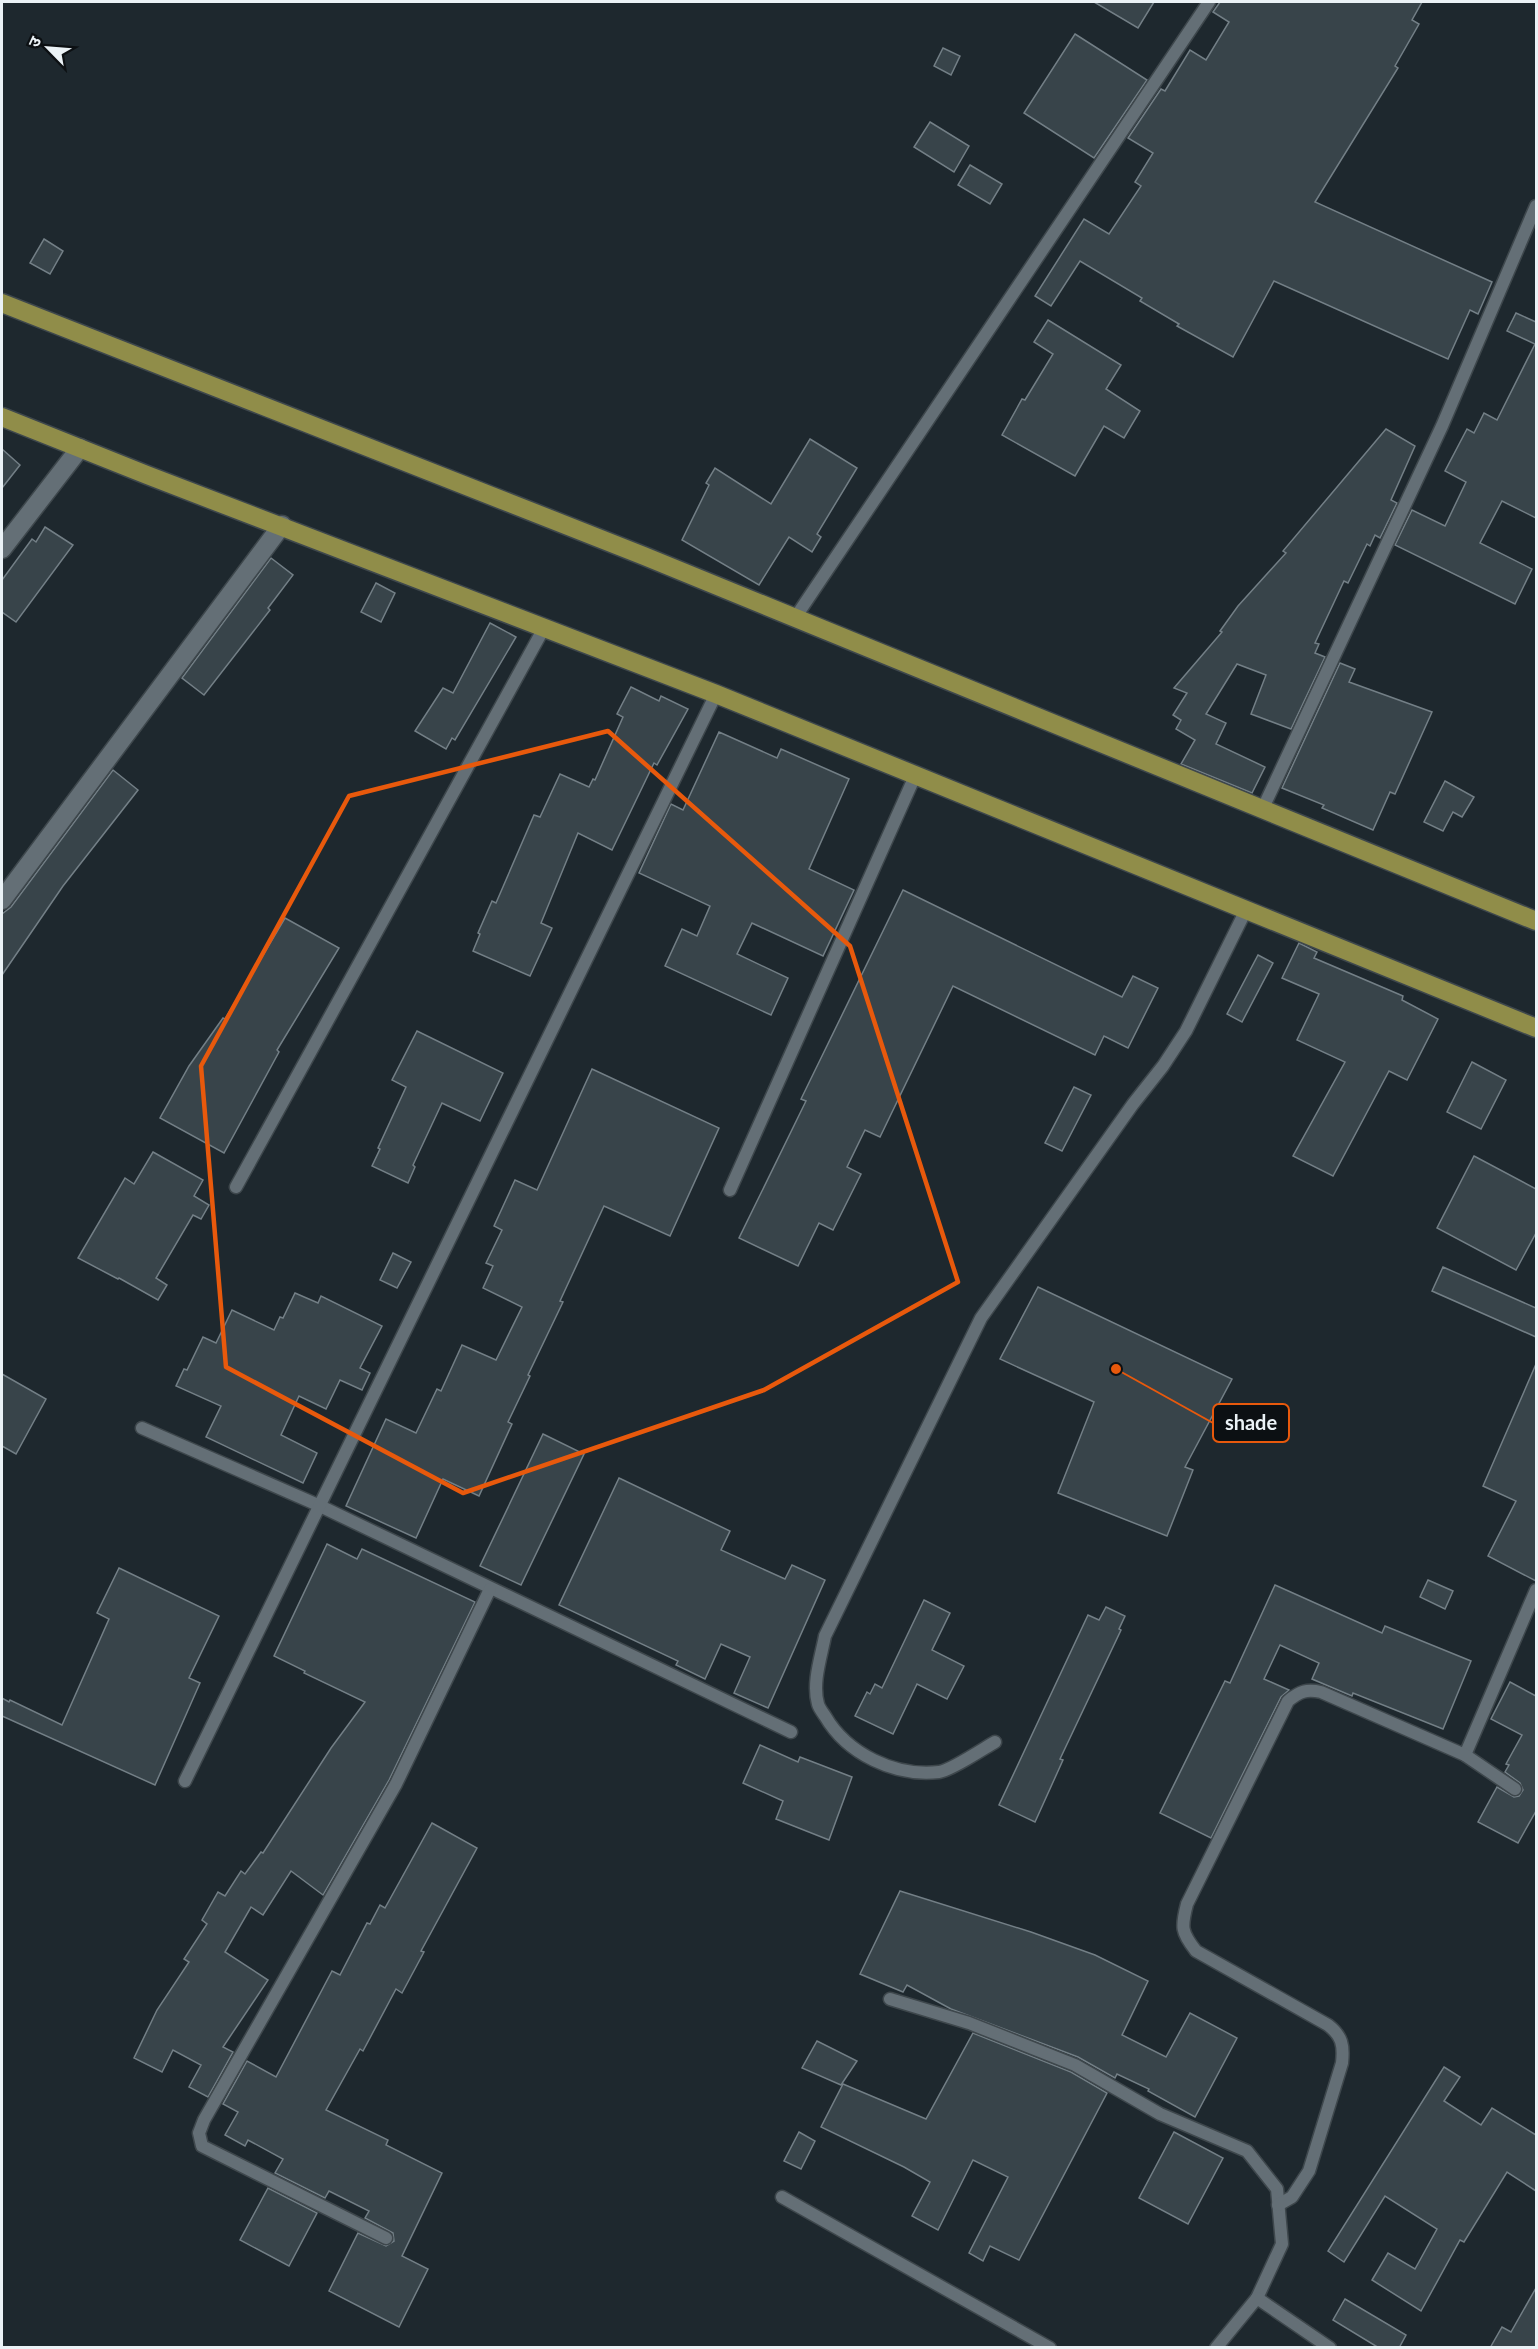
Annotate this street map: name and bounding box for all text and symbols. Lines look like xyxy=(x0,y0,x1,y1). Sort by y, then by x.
north arrow xyxy=(18,18,78,78)
text: उ xyxy=(23,33,45,50)
callout: shade xyxy=(1213,1404,1289,1442)
text: shade xyxy=(1225,1410,1277,1434)

